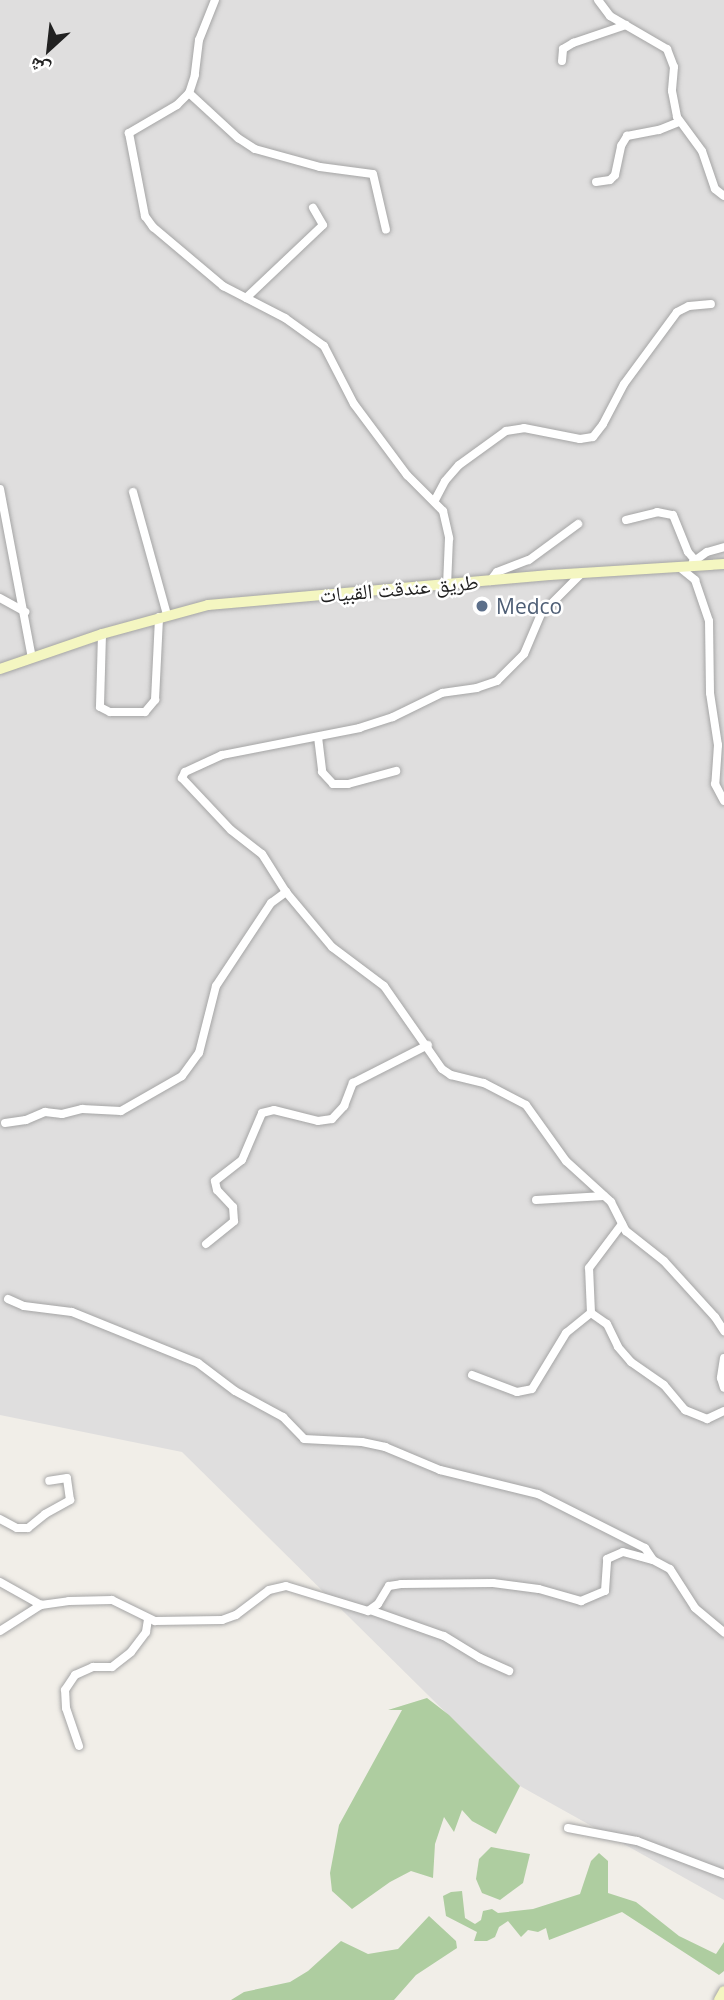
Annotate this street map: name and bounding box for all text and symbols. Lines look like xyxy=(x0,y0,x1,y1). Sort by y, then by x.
north arrow xyxy=(14,14,84,84)
text: ش xyxy=(25,52,54,84)
street label: طريق عندقت القبيات xyxy=(319,569,479,607)
place label: Medco xyxy=(496,593,562,619)
marker: Medco xyxy=(474,598,490,614)

